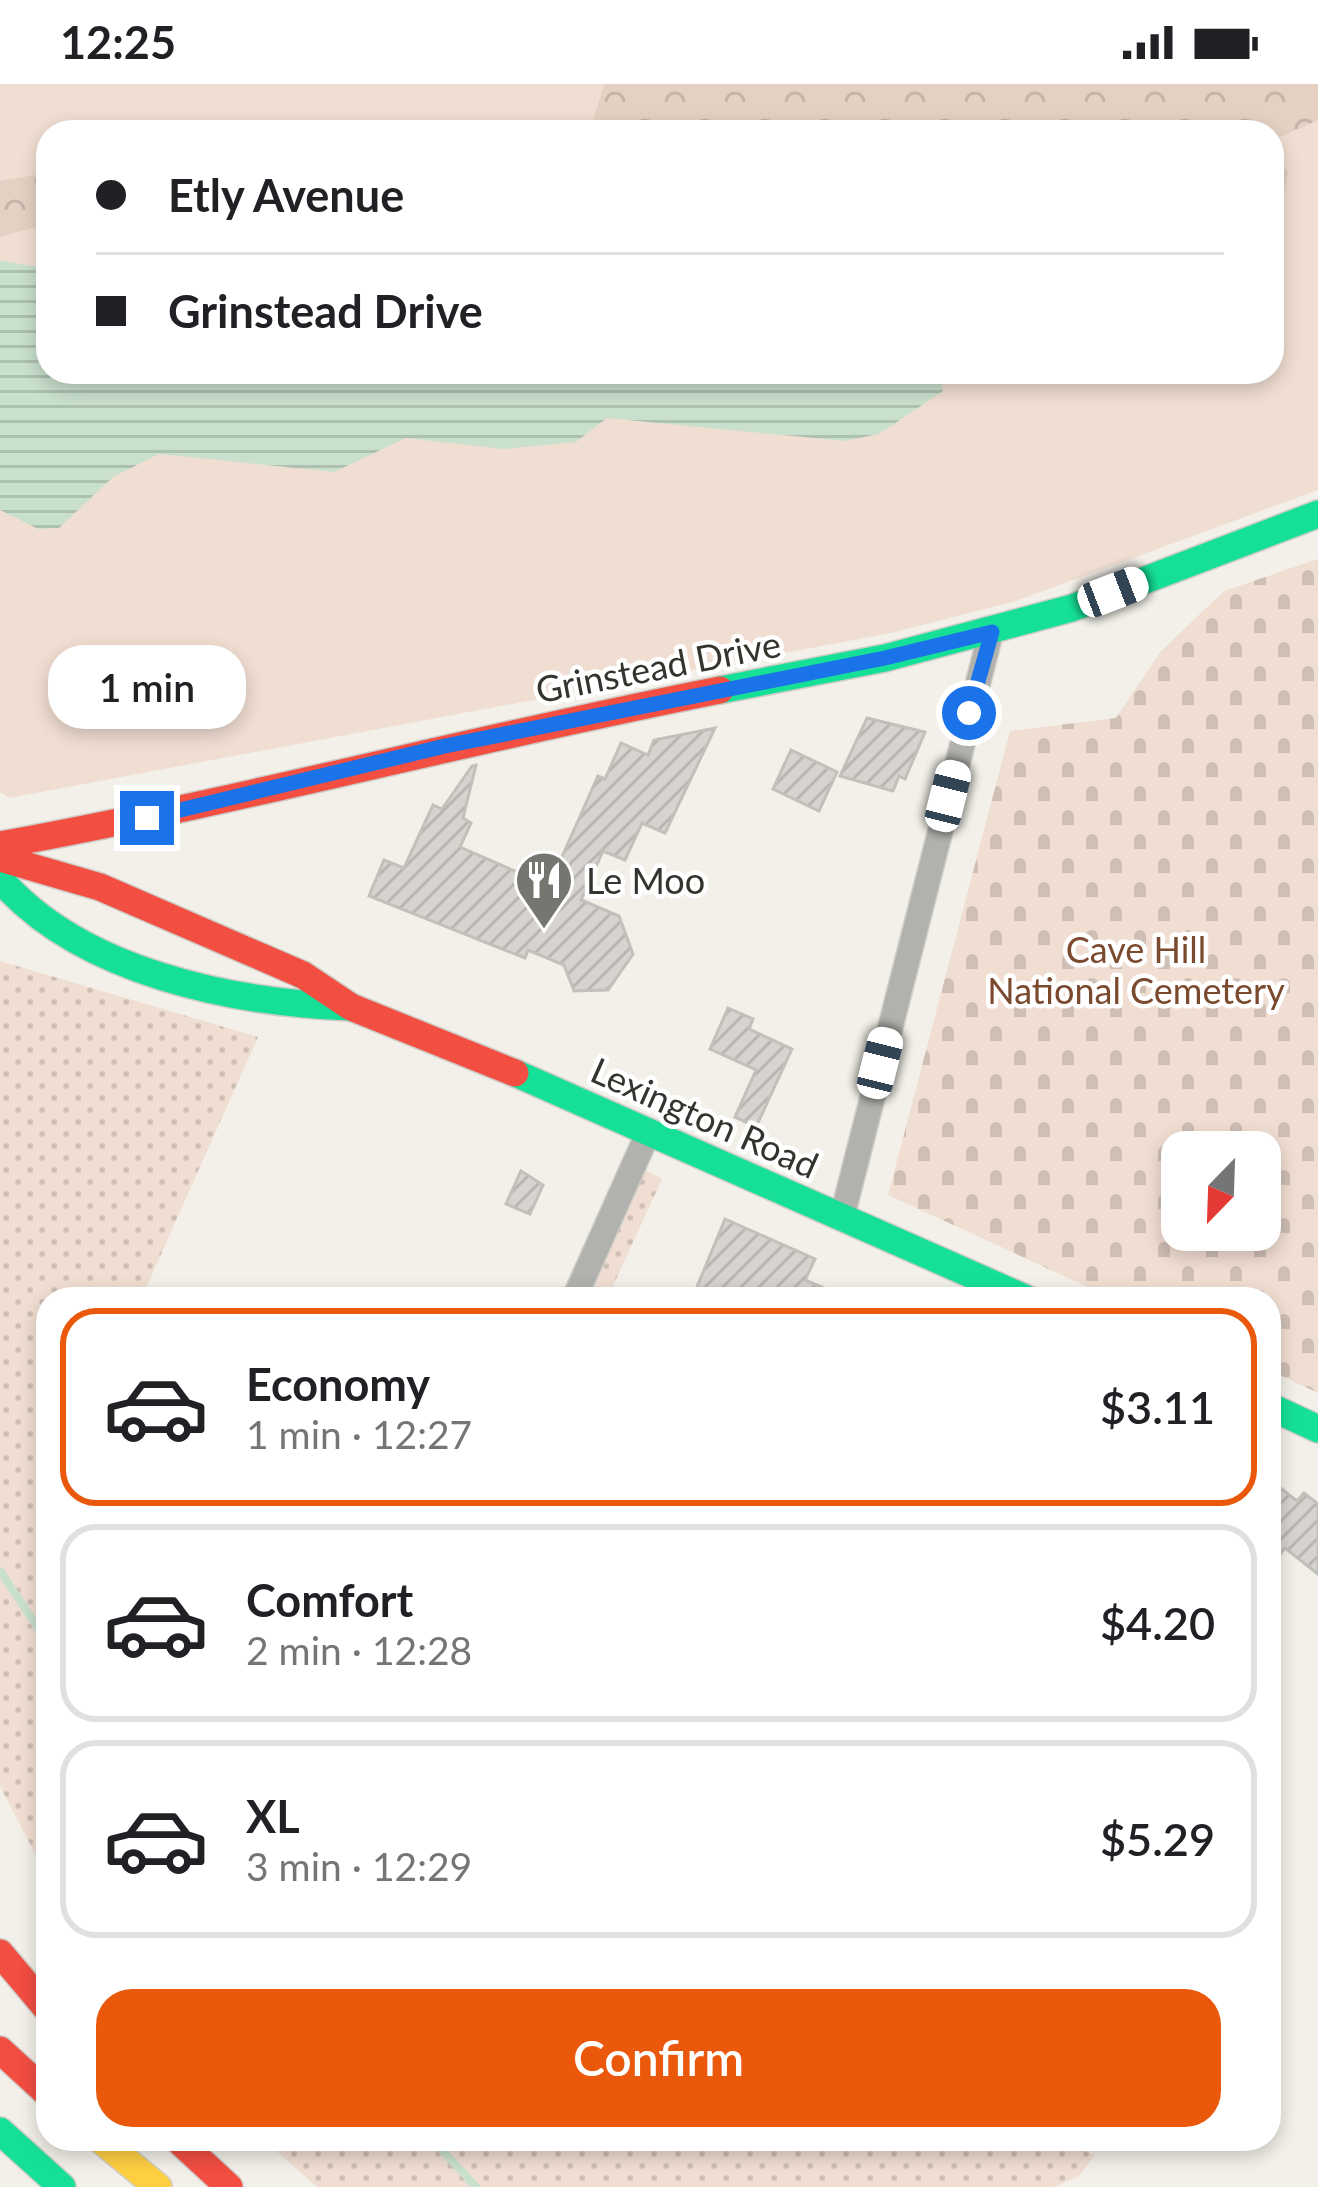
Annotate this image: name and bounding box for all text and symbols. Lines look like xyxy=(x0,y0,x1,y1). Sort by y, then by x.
text: 12:25 xyxy=(60,15,176,69)
text: Etly Avenue xyxy=(168,168,404,222)
text: Grinstead Drive xyxy=(168,284,483,338)
car xyxy=(1073,562,1153,622)
street label: Grinstead Drive xyxy=(532,621,784,711)
callout: 1 min xyxy=(48,644,246,728)
text: 1 min xyxy=(99,664,195,710)
route start xyxy=(942,686,996,740)
car xyxy=(922,757,974,835)
route end xyxy=(120,791,174,845)
restaurant icon: Le Moo xyxy=(513,849,575,931)
place label: Le Moo xyxy=(586,858,705,902)
park label: Cave Hill National Cemetery xyxy=(987,927,1285,1012)
car xyxy=(854,1024,906,1102)
street label: Lexington Road xyxy=(585,1047,825,1187)
north arrow xyxy=(1161,1131,1281,1251)
map controls xyxy=(1161,1131,1281,1251)
icon: car xyxy=(102,1353,210,1461)
text: Economy xyxy=(246,1357,430,1411)
text: $3.11 xyxy=(1100,1380,1215,1434)
text: 1 min · 12:27 xyxy=(246,1411,472,1457)
icon: car xyxy=(102,1569,210,1677)
text: Comfort xyxy=(246,1573,413,1627)
text: $4.20 xyxy=(1100,1596,1215,1650)
text: 2 min · 12:28 xyxy=(246,1627,472,1673)
icon: car xyxy=(102,1785,210,1893)
text: XL xyxy=(246,1789,300,1843)
text: $5.29 xyxy=(1100,1812,1215,1866)
text: 3 min · 12:29 xyxy=(246,1843,472,1889)
button: Confirm xyxy=(96,1989,1221,2127)

